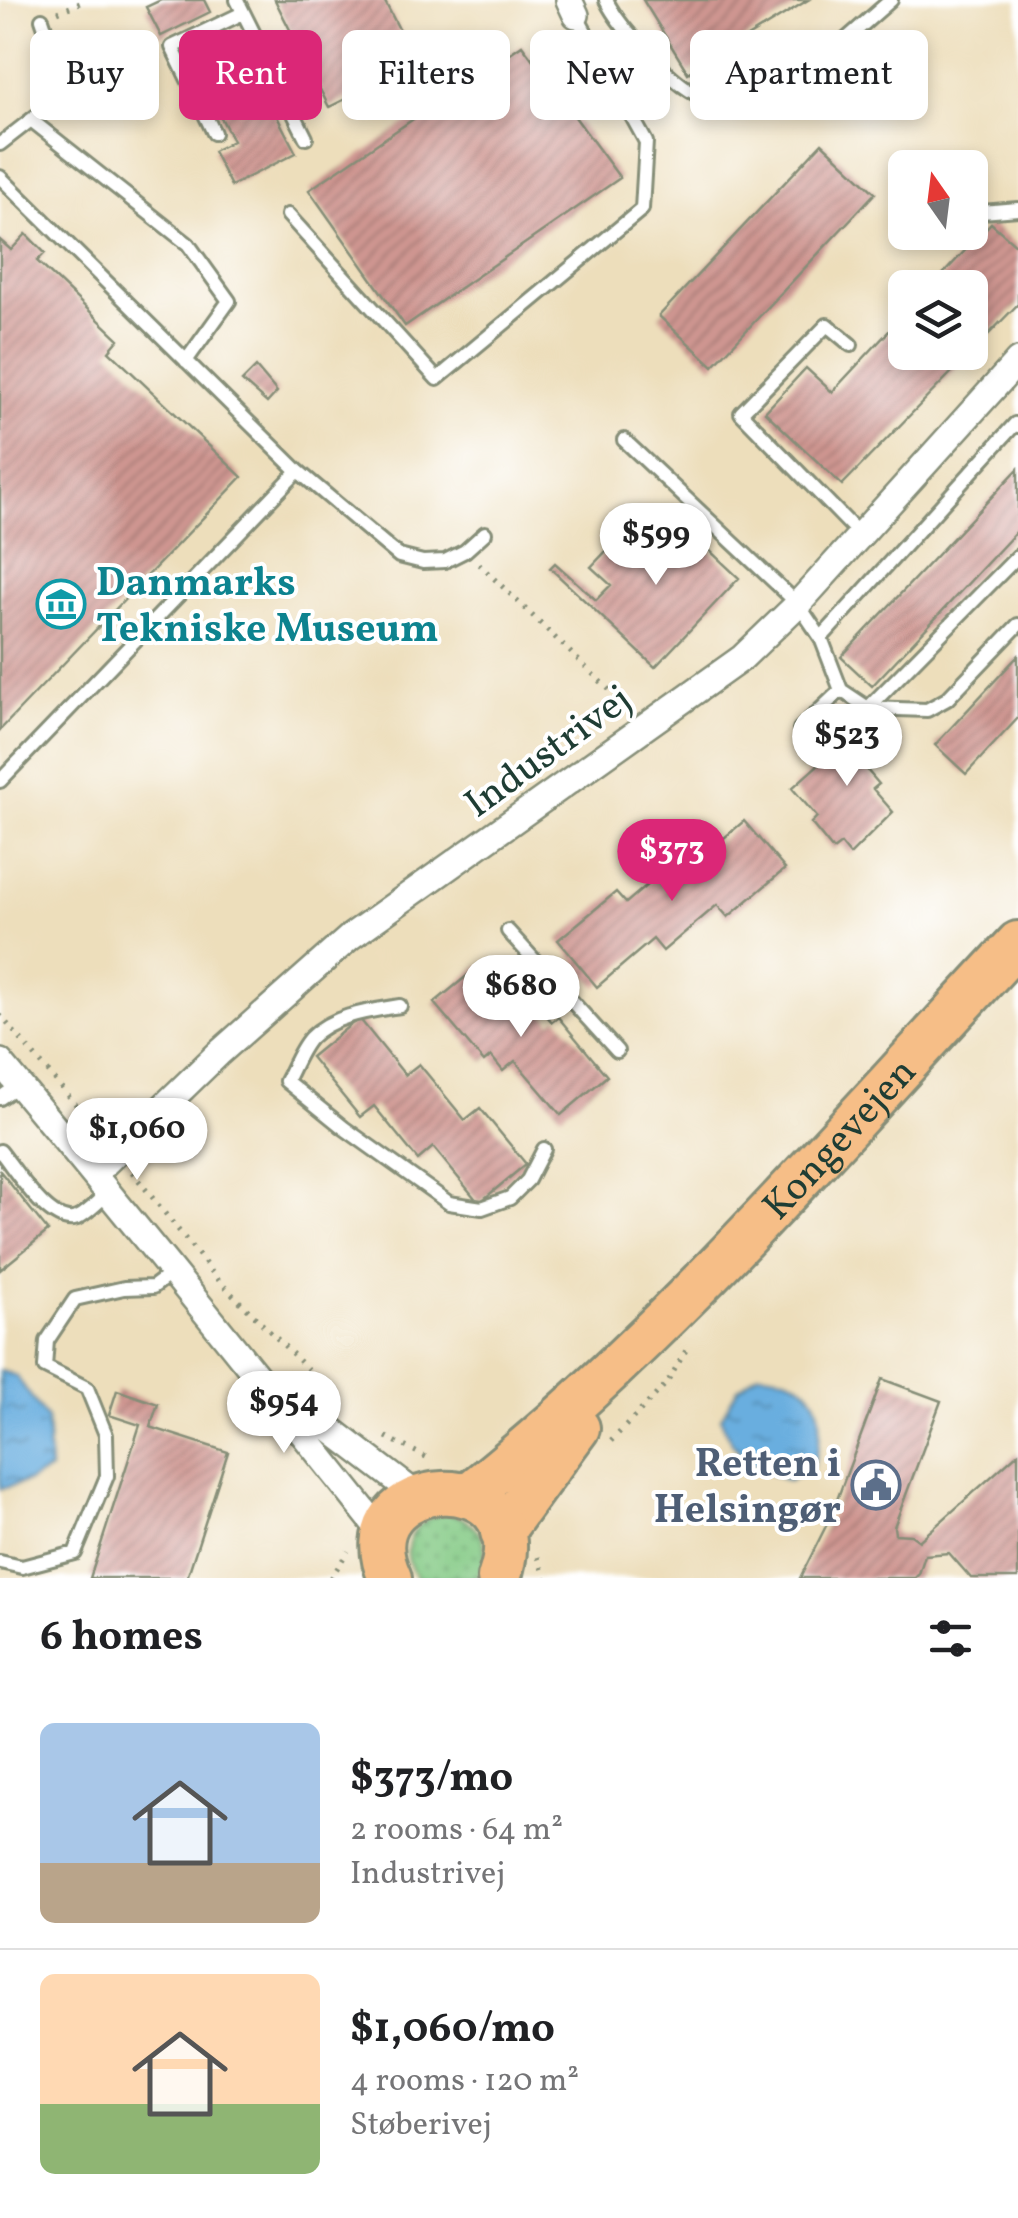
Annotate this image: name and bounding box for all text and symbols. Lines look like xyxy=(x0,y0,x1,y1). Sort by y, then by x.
chip: Buy xyxy=(30,30,159,120)
chip: Rent xyxy=(179,30,322,120)
chip: Filters xyxy=(342,30,510,120)
chip: New xyxy=(530,30,670,120)
chip: Apartment xyxy=(690,30,928,120)
north arrow xyxy=(888,150,988,250)
map controls xyxy=(888,150,988,370)
button: layers xyxy=(888,270,988,370)
pin: $599 xyxy=(597,503,715,588)
text: $599 xyxy=(622,513,690,557)
place label: Danmarks Tekniske Museum xyxy=(96,557,439,659)
museum icon: Danmarks Tekniske Museum xyxy=(35,578,87,630)
street label: Industrivej xyxy=(454,674,644,833)
pin: $523 xyxy=(788,704,906,789)
text: $523 xyxy=(814,714,880,758)
pin: $373 xyxy=(613,819,731,904)
text: $373 xyxy=(639,829,705,873)
pin: $680 xyxy=(462,955,580,1040)
text: $680 xyxy=(485,965,557,1009)
street label: Kongevejen xyxy=(751,1047,931,1234)
pin: $1,060 xyxy=(56,1098,218,1183)
text: $1,060 xyxy=(88,1108,186,1152)
pin: $954 xyxy=(225,1371,343,1456)
text: $954 xyxy=(249,1381,319,1425)
place label: Retten i Helsingør xyxy=(654,1438,841,1540)
public building icon: Retten i Helsingør xyxy=(850,1459,902,1511)
text: 6 homes xyxy=(40,1609,203,1668)
icon: filters xyxy=(923,1611,978,1666)
text: $373/mo xyxy=(350,1750,513,1809)
icon: home xyxy=(120,1763,240,1883)
text: 2 rooms · 64 m² xyxy=(350,1809,563,1853)
text: Industrivej xyxy=(350,1853,505,1897)
text: $1,060/mo xyxy=(350,2001,555,2060)
icon: home xyxy=(120,2014,240,2134)
text: 4 rooms · 120 m² xyxy=(350,2060,579,2104)
text: Støberivej xyxy=(350,2104,492,2148)

